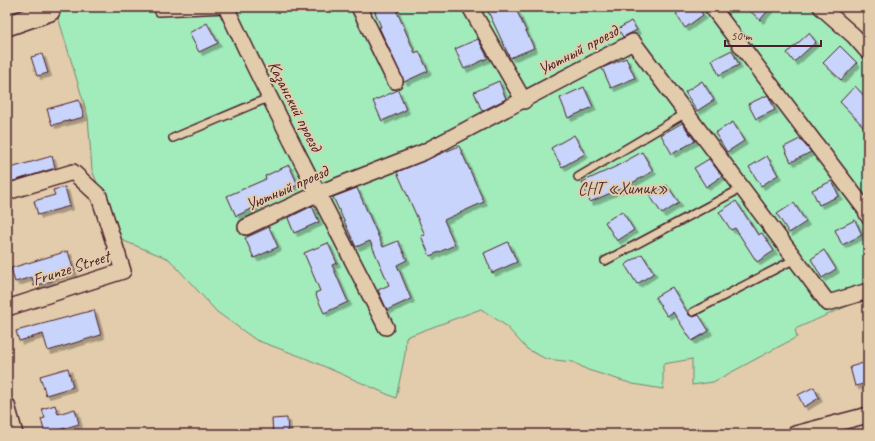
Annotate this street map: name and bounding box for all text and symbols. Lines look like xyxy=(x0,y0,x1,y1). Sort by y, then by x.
street label: Уютный проезд xyxy=(534,19,623,80)
scale bar xyxy=(725,22,821,48)
text: 50 m xyxy=(731,28,753,44)
street label: Казанский проезд xyxy=(262,57,328,157)
street label: Уютный проезд xyxy=(243,160,333,215)
park label: СНТ «Химик» xyxy=(578,178,668,199)
street label: Frunze Street xyxy=(30,245,114,290)

